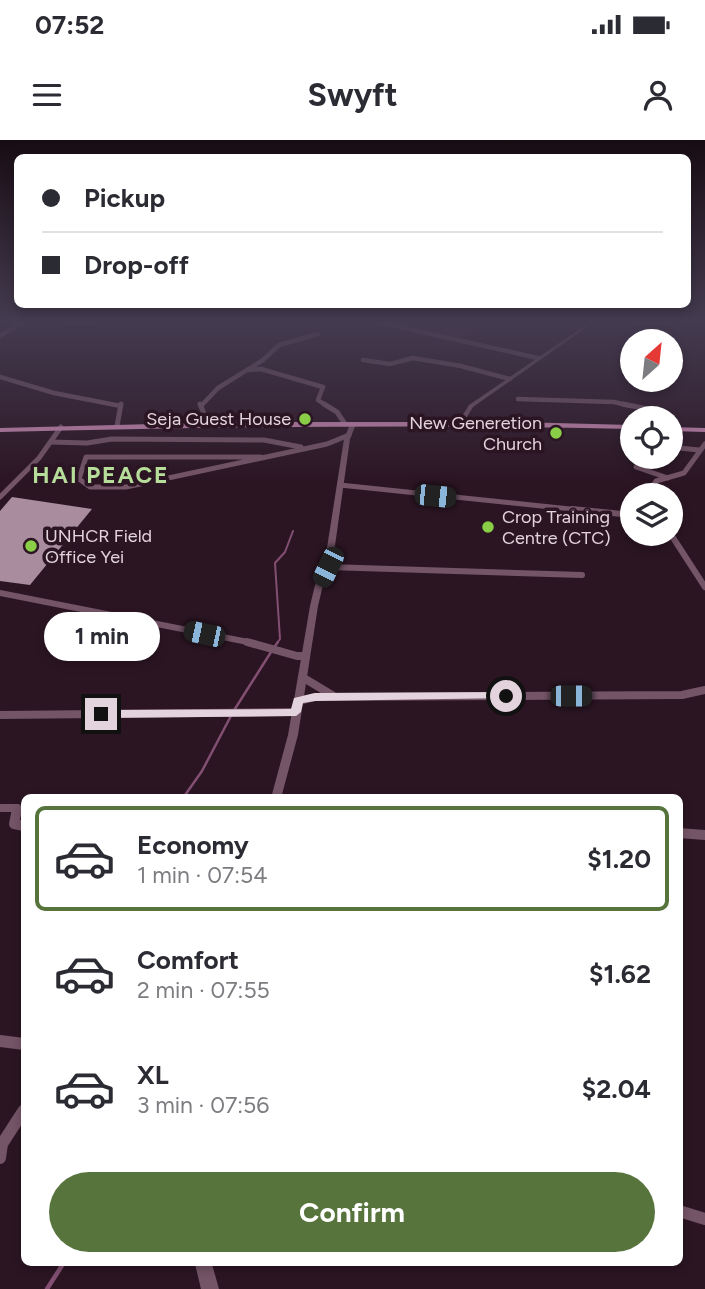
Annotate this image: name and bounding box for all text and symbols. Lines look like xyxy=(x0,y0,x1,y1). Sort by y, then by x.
text: 07:52 xyxy=(35,9,104,41)
icon: menu xyxy=(28,76,66,114)
text: Swyft xyxy=(307,76,398,114)
icon: person xyxy=(639,76,677,114)
text: Pickup xyxy=(84,182,165,214)
text: Drop-off xyxy=(84,249,189,281)
north arrow xyxy=(620,329,682,392)
map controls xyxy=(620,329,683,546)
button: locate xyxy=(620,406,683,469)
place label: Seja Guest House xyxy=(146,408,291,430)
marker: Seja Guest House xyxy=(297,411,313,427)
place label: New Generetion Church xyxy=(409,412,542,455)
marker: New Generetion Church xyxy=(548,425,564,441)
district label: HAI PEACE xyxy=(32,461,170,489)
car xyxy=(414,483,457,509)
button: layers xyxy=(620,483,683,546)
place label: Crop Training Centre (CTC) xyxy=(502,506,611,549)
marker: Crop Training Centre (CTC) xyxy=(480,519,496,535)
place label: UNHCR Field Office Yei xyxy=(45,525,152,568)
marker: UNHCR Field Office Yei xyxy=(23,538,39,554)
car xyxy=(310,544,347,590)
callout: 1 min xyxy=(43,612,159,662)
car xyxy=(182,619,227,649)
text: 1 min xyxy=(75,622,129,650)
route start xyxy=(490,680,522,712)
car xyxy=(551,686,593,707)
route end xyxy=(85,698,117,730)
icon: car xyxy=(53,827,116,890)
text: Economy xyxy=(137,829,249,861)
text: $1.20 xyxy=(587,843,651,875)
text: 1 min · 07:54 xyxy=(137,861,268,889)
icon: car xyxy=(53,942,116,1005)
text: Comfort xyxy=(137,944,239,976)
text: $1.62 xyxy=(589,958,651,990)
text: 2 min · 07:55 xyxy=(137,976,270,1004)
icon: car xyxy=(53,1057,116,1120)
text: XL xyxy=(137,1059,169,1091)
text: $2.04 xyxy=(582,1073,651,1105)
text: 3 min · 07:56 xyxy=(137,1091,269,1119)
button: Confirm xyxy=(49,1172,655,1252)

